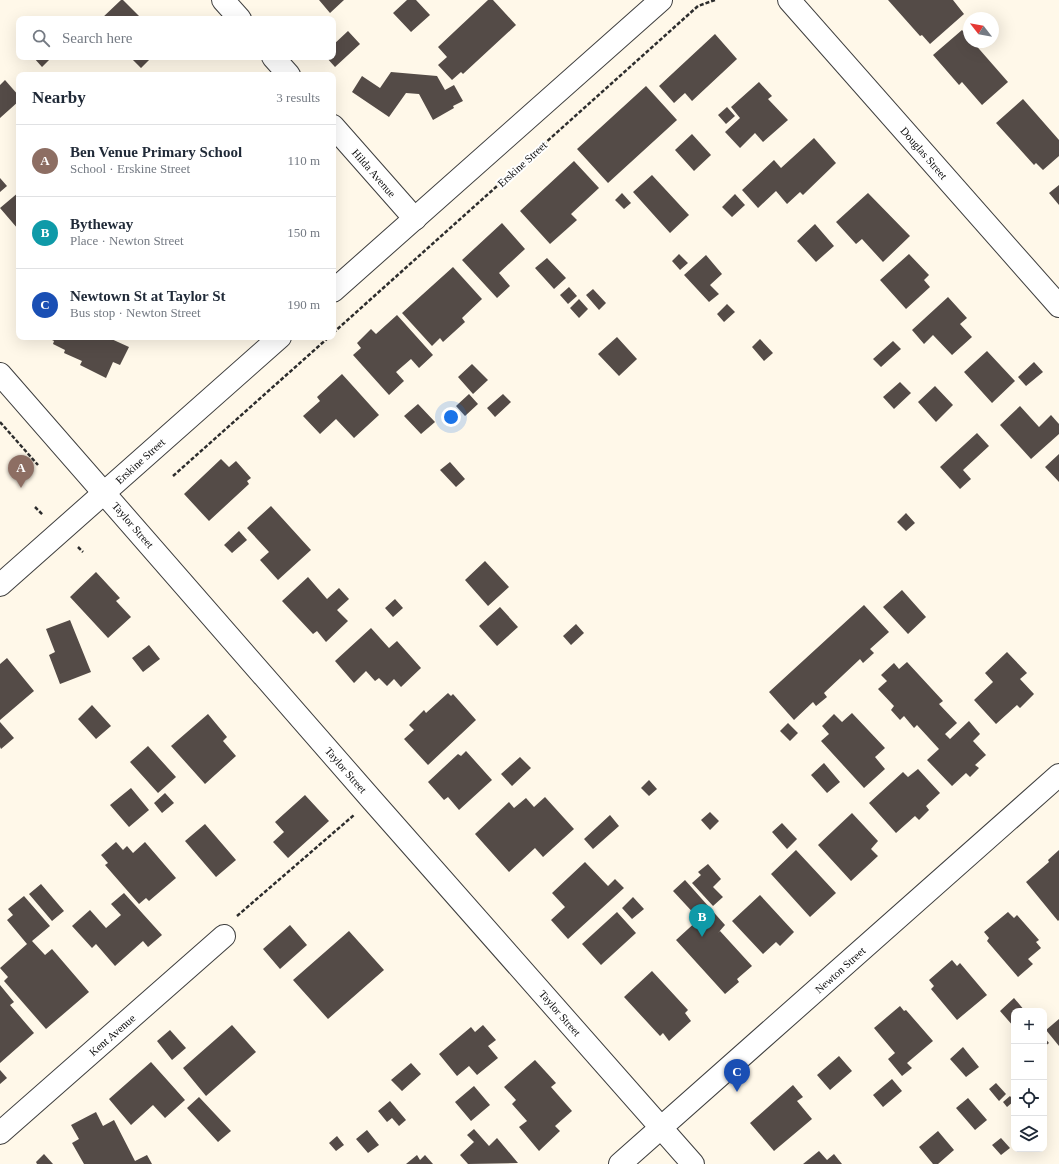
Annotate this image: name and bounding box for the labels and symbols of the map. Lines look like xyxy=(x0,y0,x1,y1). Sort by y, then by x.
north arrow xyxy=(963,12,999,48)
street label: Douglas Street xyxy=(898,125,950,181)
street label: Erskine Street xyxy=(495,139,549,189)
street label: Hilda Avenue xyxy=(350,146,398,200)
your location xyxy=(441,407,461,427)
street label: Erskine Street xyxy=(113,436,167,486)
pin: A xyxy=(8,455,34,488)
street label: Taylor Street xyxy=(110,500,156,550)
street label: Taylor Street xyxy=(323,745,369,795)
pin: B xyxy=(689,904,715,937)
street label: Newton Street xyxy=(812,944,868,996)
street label: Taylor Street xyxy=(537,988,583,1038)
street label: Kent Avenue xyxy=(87,1012,138,1058)
pin: C xyxy=(724,1059,750,1092)

